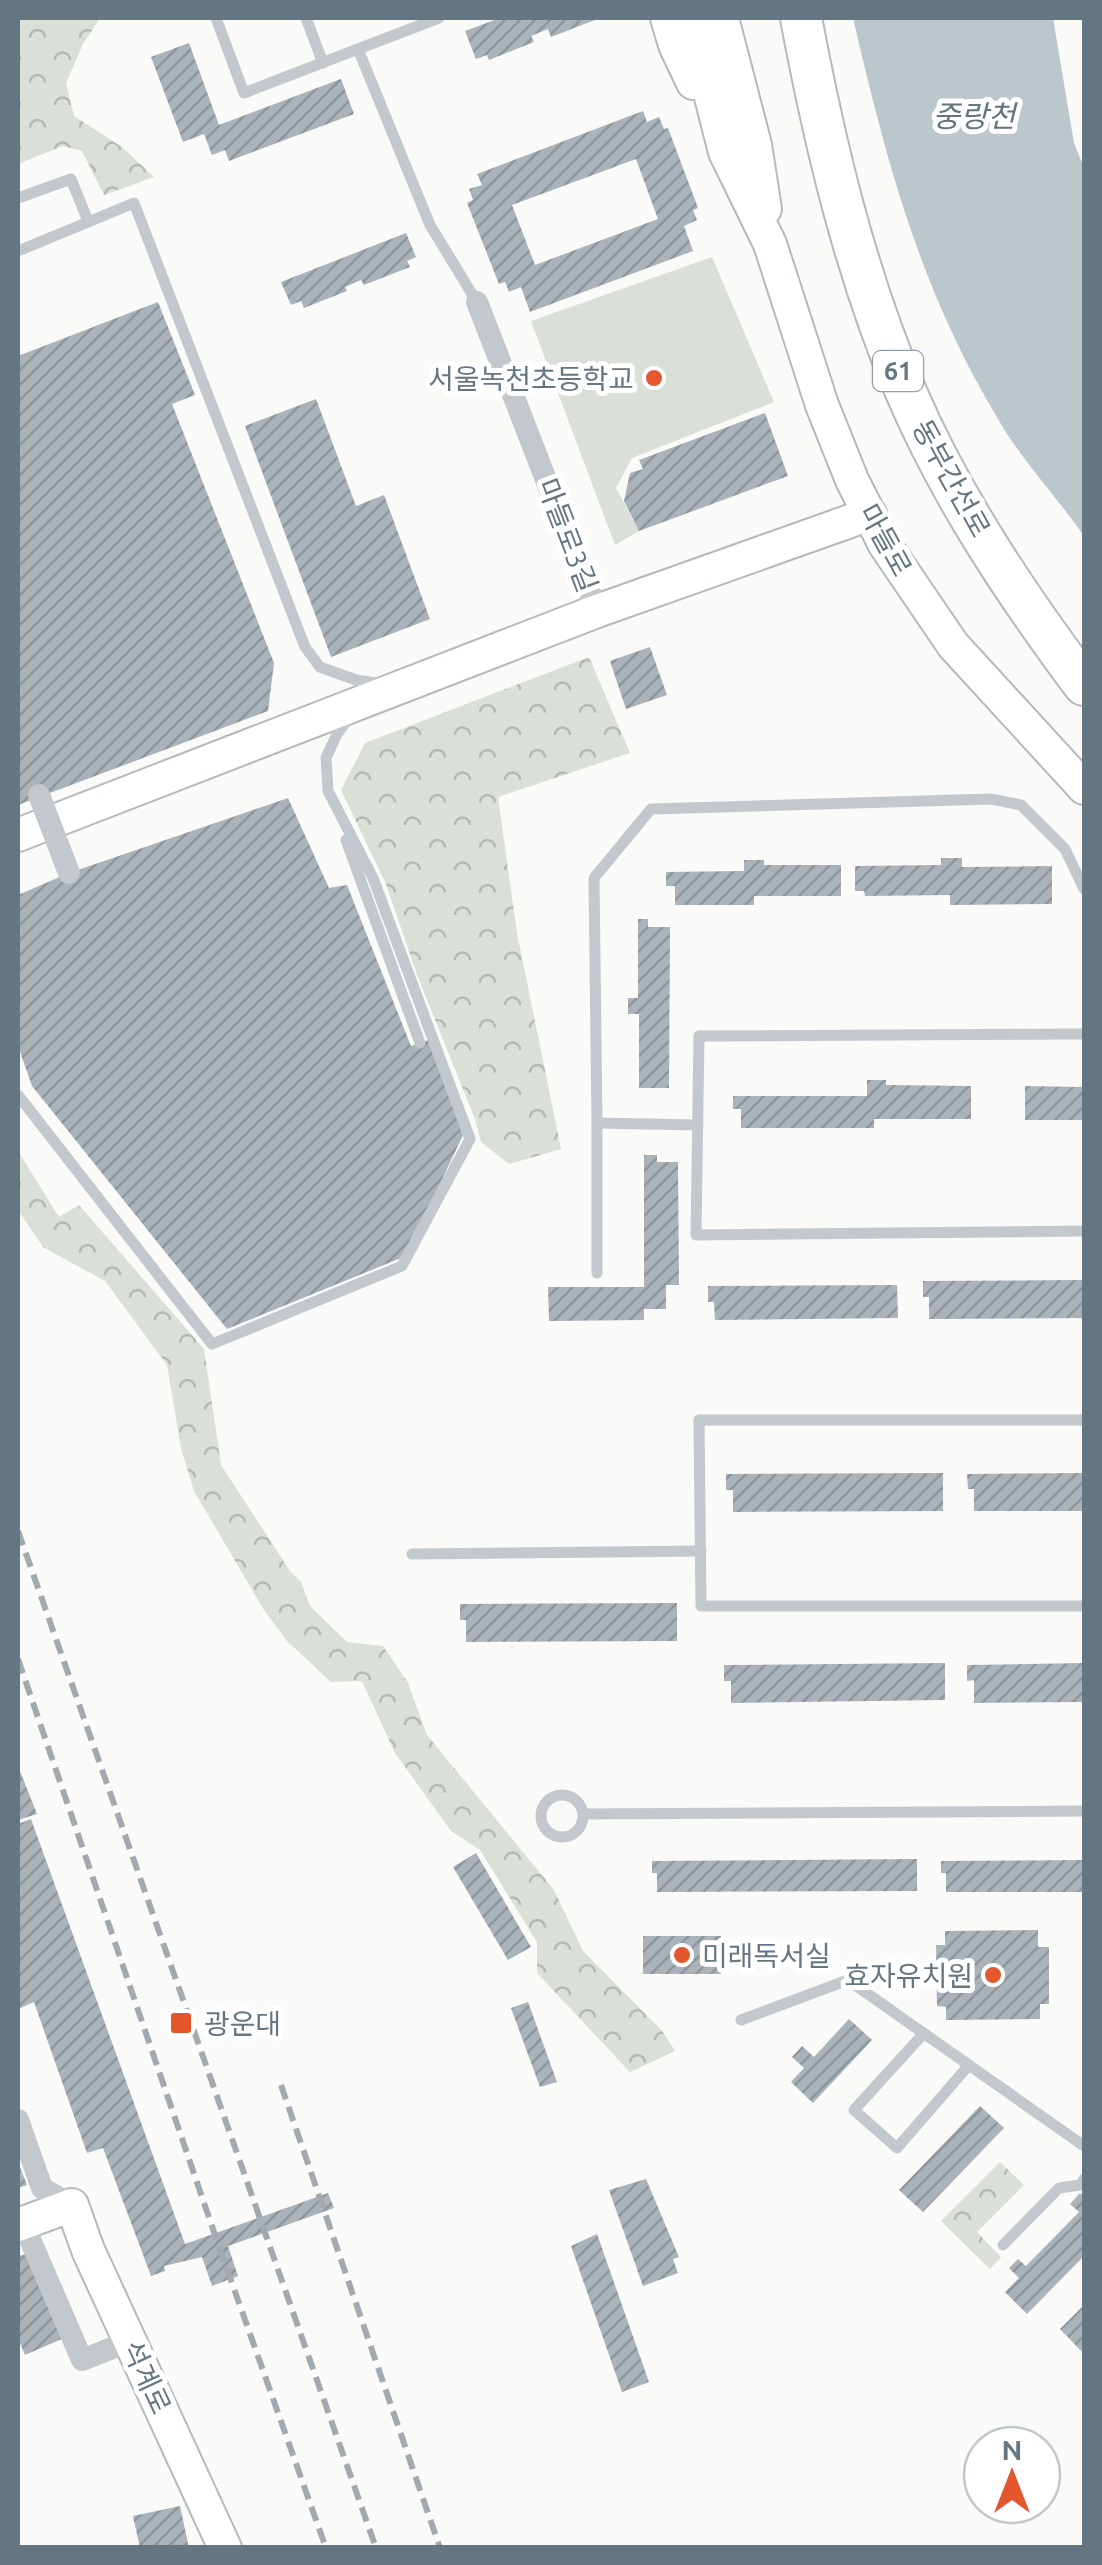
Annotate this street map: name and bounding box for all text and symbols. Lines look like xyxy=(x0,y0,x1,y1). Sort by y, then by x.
water label: 중랑천 xyxy=(933,99,1019,133)
road number: 61 xyxy=(873,351,923,391)
place label: 서울녹천초등학교 xyxy=(428,363,634,394)
marker: 서울녹천초등학교 xyxy=(643,367,665,389)
street label: 동부간선로 xyxy=(907,414,997,542)
street label: 마들로3길 xyxy=(532,474,604,596)
street label: 마들로 xyxy=(854,499,918,581)
place label: 미래독서실 xyxy=(702,1940,831,1971)
marker: 미래독서실 xyxy=(671,1944,693,1966)
place label: 효자유치원 xyxy=(844,1960,973,1991)
marker: 효자유치원 xyxy=(982,1964,1004,1986)
place label: 광운대 xyxy=(204,2008,281,2039)
marker: 광운대 xyxy=(168,2010,194,2036)
street label: 석계로 xyxy=(117,2335,177,2419)
north arrow xyxy=(962,2425,1062,2525)
text: N xyxy=(1002,2434,1022,2465)

